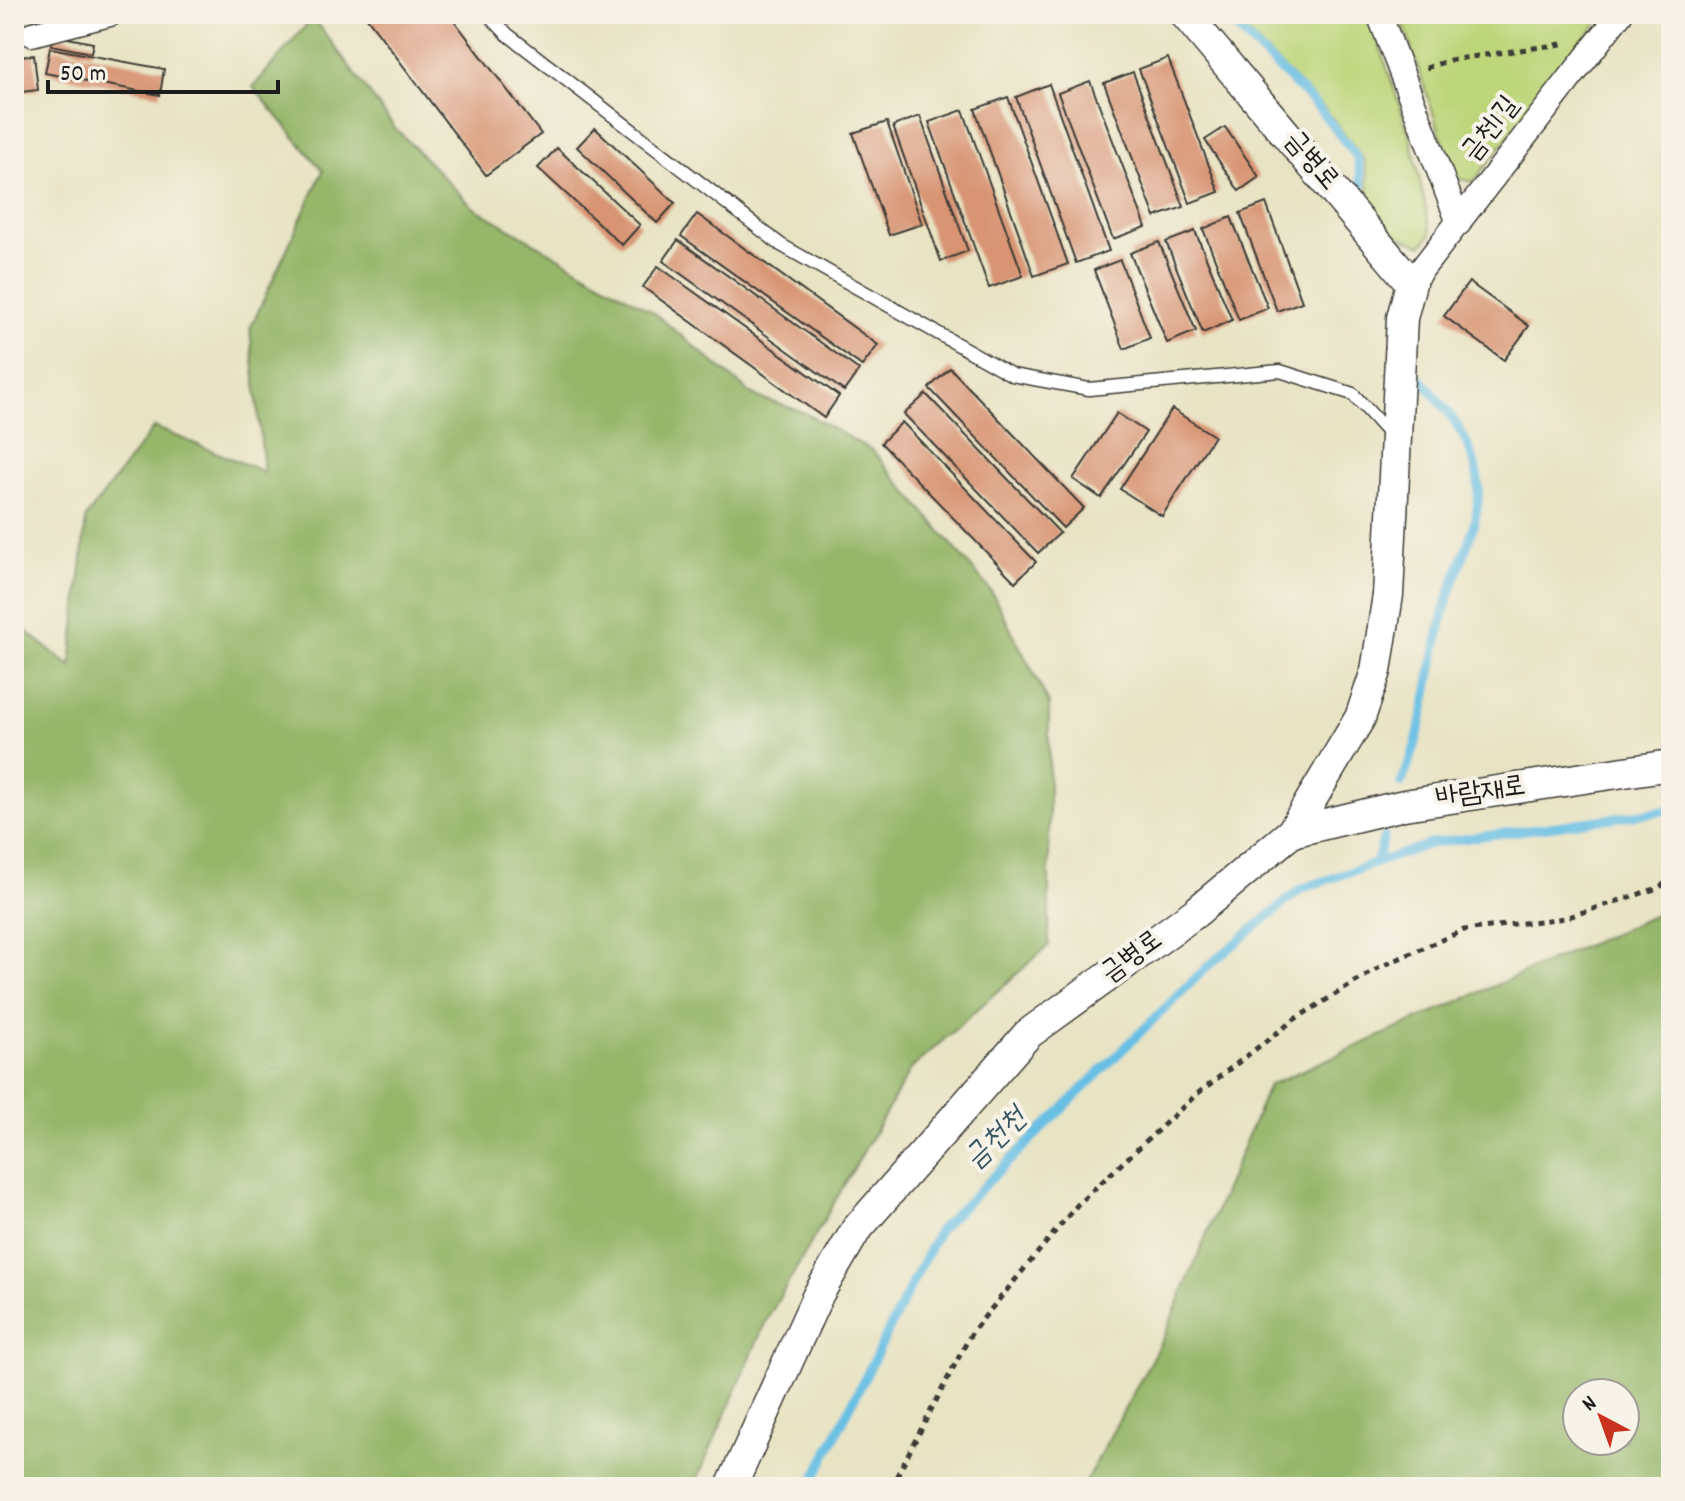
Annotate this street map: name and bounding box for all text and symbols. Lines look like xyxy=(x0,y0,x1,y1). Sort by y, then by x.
scale bar xyxy=(48,44,278,94)
text: 50 m xyxy=(60,58,106,92)
street label: 금천1길 xyxy=(1454,89,1530,171)
street label: 금병로 xyxy=(1273,123,1347,201)
street label: 바람재로 xyxy=(1434,768,1528,820)
street label: 금병로 xyxy=(1094,922,1172,994)
water label: 금천천 xyxy=(956,1097,1040,1181)
north arrow xyxy=(1561,1377,1641,1457)
text: N xyxy=(1576,1389,1605,1420)

